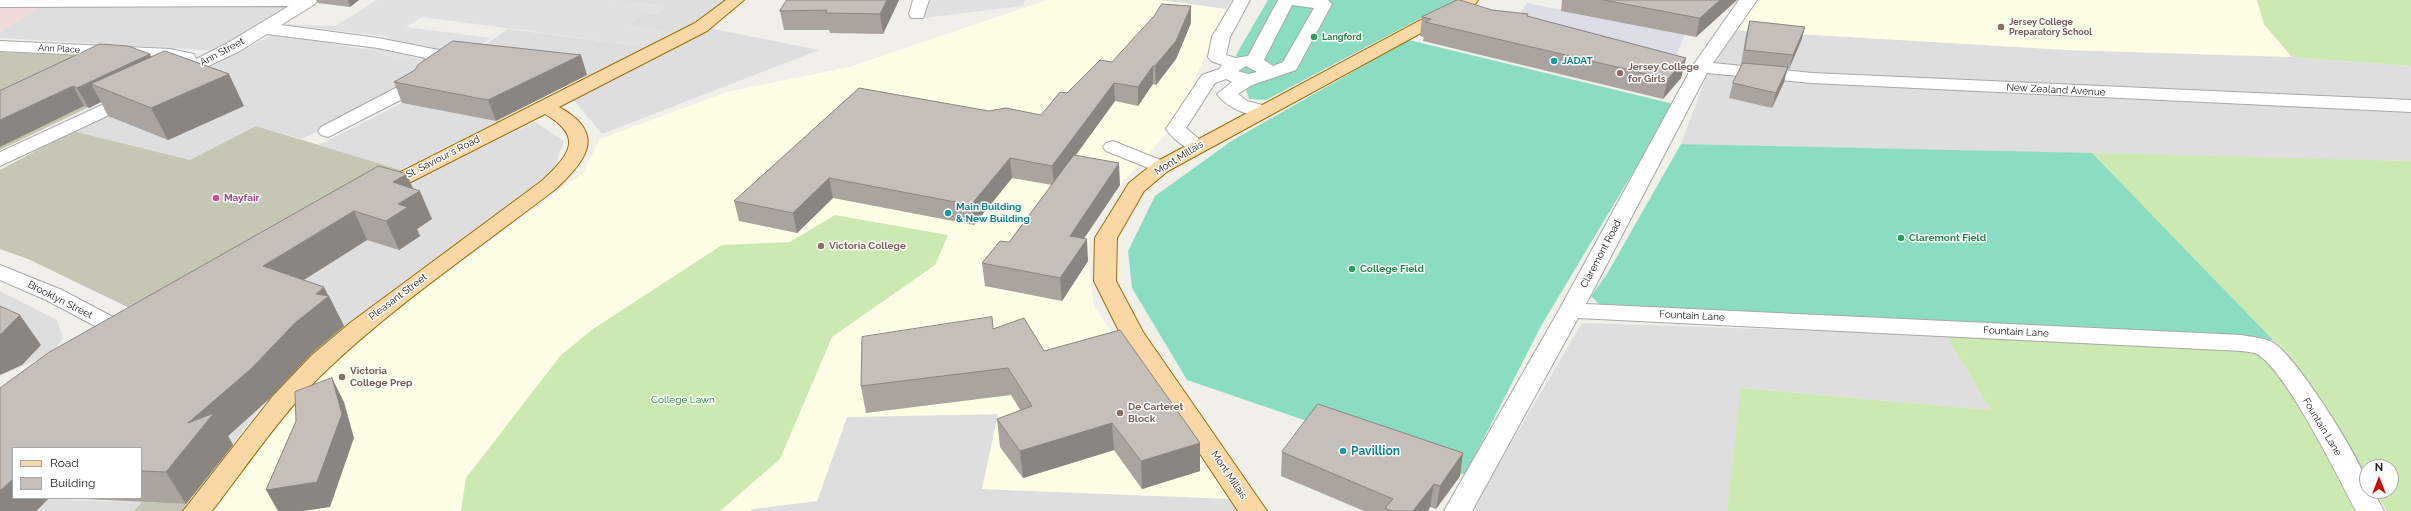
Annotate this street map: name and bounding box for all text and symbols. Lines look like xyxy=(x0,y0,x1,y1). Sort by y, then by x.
place label: Jersey College Preparatory School xyxy=(2009,17,2092,38)
marker: Jersey College Preparatory School xyxy=(1996,22,2006,32)
marker: Langford xyxy=(1309,32,1319,42)
place label: Langford xyxy=(1322,32,1362,42)
street label: Ann Street xyxy=(198,35,246,69)
street label: Ann Place xyxy=(38,43,80,55)
place label: JADAT xyxy=(1562,55,1593,67)
marker: JADAT xyxy=(1549,56,1559,66)
place label: Jersey College for Girls xyxy=(1628,61,1699,84)
marker: Jersey College for Girls xyxy=(1615,68,1625,78)
street label: New Zealand Avenue xyxy=(2006,81,2106,99)
street label: St. Saviour's Road xyxy=(404,133,482,181)
street label: Mont Millais xyxy=(1152,138,1206,178)
place label: Mayfair xyxy=(224,192,259,204)
marker: Mayfair xyxy=(211,193,221,203)
place label: Main Building & New Building xyxy=(956,201,1030,224)
marker: Main Building & New Building xyxy=(943,208,953,218)
street label: Claremont Road xyxy=(1578,218,1624,290)
place label: Claremont Field xyxy=(1909,232,1986,244)
marker: Claremont Field xyxy=(1896,233,1906,243)
place label: Victoria College xyxy=(829,240,906,252)
marker: Victoria College xyxy=(816,241,826,251)
place label: College Field xyxy=(1360,263,1424,275)
marker: College Field xyxy=(1347,264,1357,274)
street label: Pleasant Street xyxy=(366,271,430,323)
street label: Brooklyn Street xyxy=(26,278,94,322)
street label: Fountain Lane xyxy=(1659,308,1725,324)
street label: Fountain Lane xyxy=(1983,324,2049,340)
place label: Victoria College Prep xyxy=(350,365,412,388)
marker: Victoria College Prep xyxy=(337,372,347,382)
park label: College Lawn xyxy=(651,394,715,406)
street label: Fountain Lane xyxy=(2300,396,2344,458)
place label: De Carteret Block xyxy=(1128,401,1183,424)
marker: De Carteret Block xyxy=(1115,408,1125,418)
place label: Pavillion xyxy=(1351,444,1400,458)
marker: Pavillion xyxy=(1338,446,1348,456)
legend xyxy=(12,447,142,499)
street label: Mont Millais xyxy=(1209,449,1249,501)
text: Road xyxy=(50,456,79,470)
north arrow xyxy=(2359,459,2399,499)
text: N xyxy=(2375,461,2383,474)
text: Building xyxy=(50,476,96,490)

